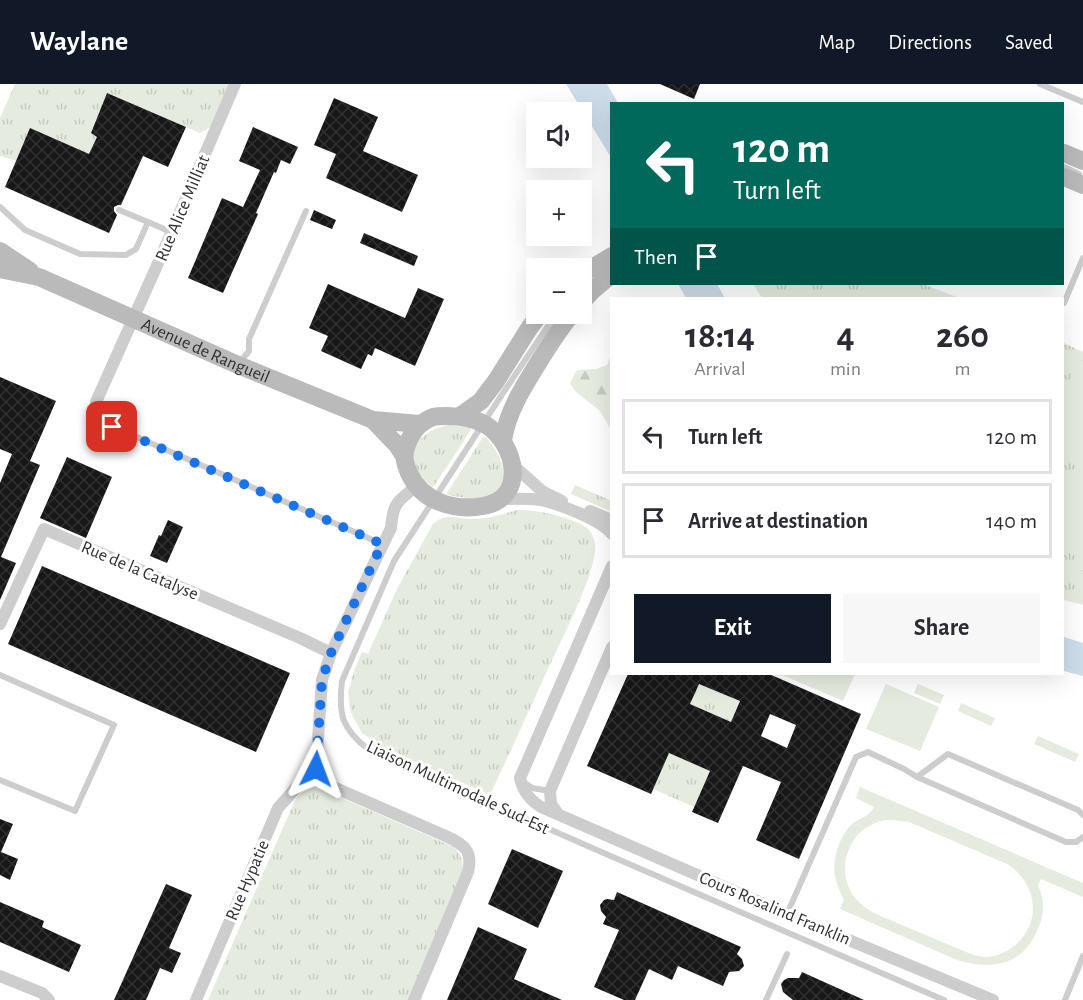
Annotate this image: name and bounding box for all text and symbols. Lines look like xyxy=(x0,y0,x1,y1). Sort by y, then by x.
text: Waylane xyxy=(30,28,128,56)
text: Map xyxy=(819,32,855,53)
text: Directions xyxy=(888,32,972,53)
text: Saved xyxy=(1005,32,1053,53)
map controls xyxy=(526,102,592,324)
button: sound xyxy=(526,102,592,168)
icon: left xyxy=(634,126,712,204)
text: 120 m xyxy=(733,128,830,170)
street label: Rue Alice Milliat xyxy=(152,152,213,264)
text: Turn left xyxy=(733,177,821,204)
button: + xyxy=(526,180,592,246)
icon: arrive xyxy=(690,240,723,273)
text: Then xyxy=(634,246,678,268)
button: − xyxy=(526,258,592,324)
street label: Avenue de Rangueil xyxy=(138,315,272,387)
text: 18:14 xyxy=(685,318,755,354)
text: 4 xyxy=(836,318,855,354)
text: 260 xyxy=(936,318,989,354)
text: Arrival xyxy=(694,359,746,379)
text: min xyxy=(830,359,861,379)
text: m xyxy=(955,359,971,379)
pin xyxy=(86,401,137,452)
icon: arrive xyxy=(95,410,128,443)
icon: left xyxy=(637,420,670,453)
text: Turn left xyxy=(688,426,762,448)
text: 120 m xyxy=(987,426,1037,448)
icon: arrive xyxy=(637,504,670,537)
text: Arrive at destination xyxy=(688,510,868,532)
text: 140 m xyxy=(986,510,1037,532)
street label: Rue de la Catalyse xyxy=(78,538,201,604)
button: Exit xyxy=(634,594,831,663)
button: Share xyxy=(843,594,1040,663)
position arrow xyxy=(284,737,348,801)
street label: Liaison Multimodale Sud-Est xyxy=(363,738,552,838)
street label: Rue Hypatie xyxy=(223,838,273,923)
street label: Cours Rosalind Franklin xyxy=(696,869,853,949)

